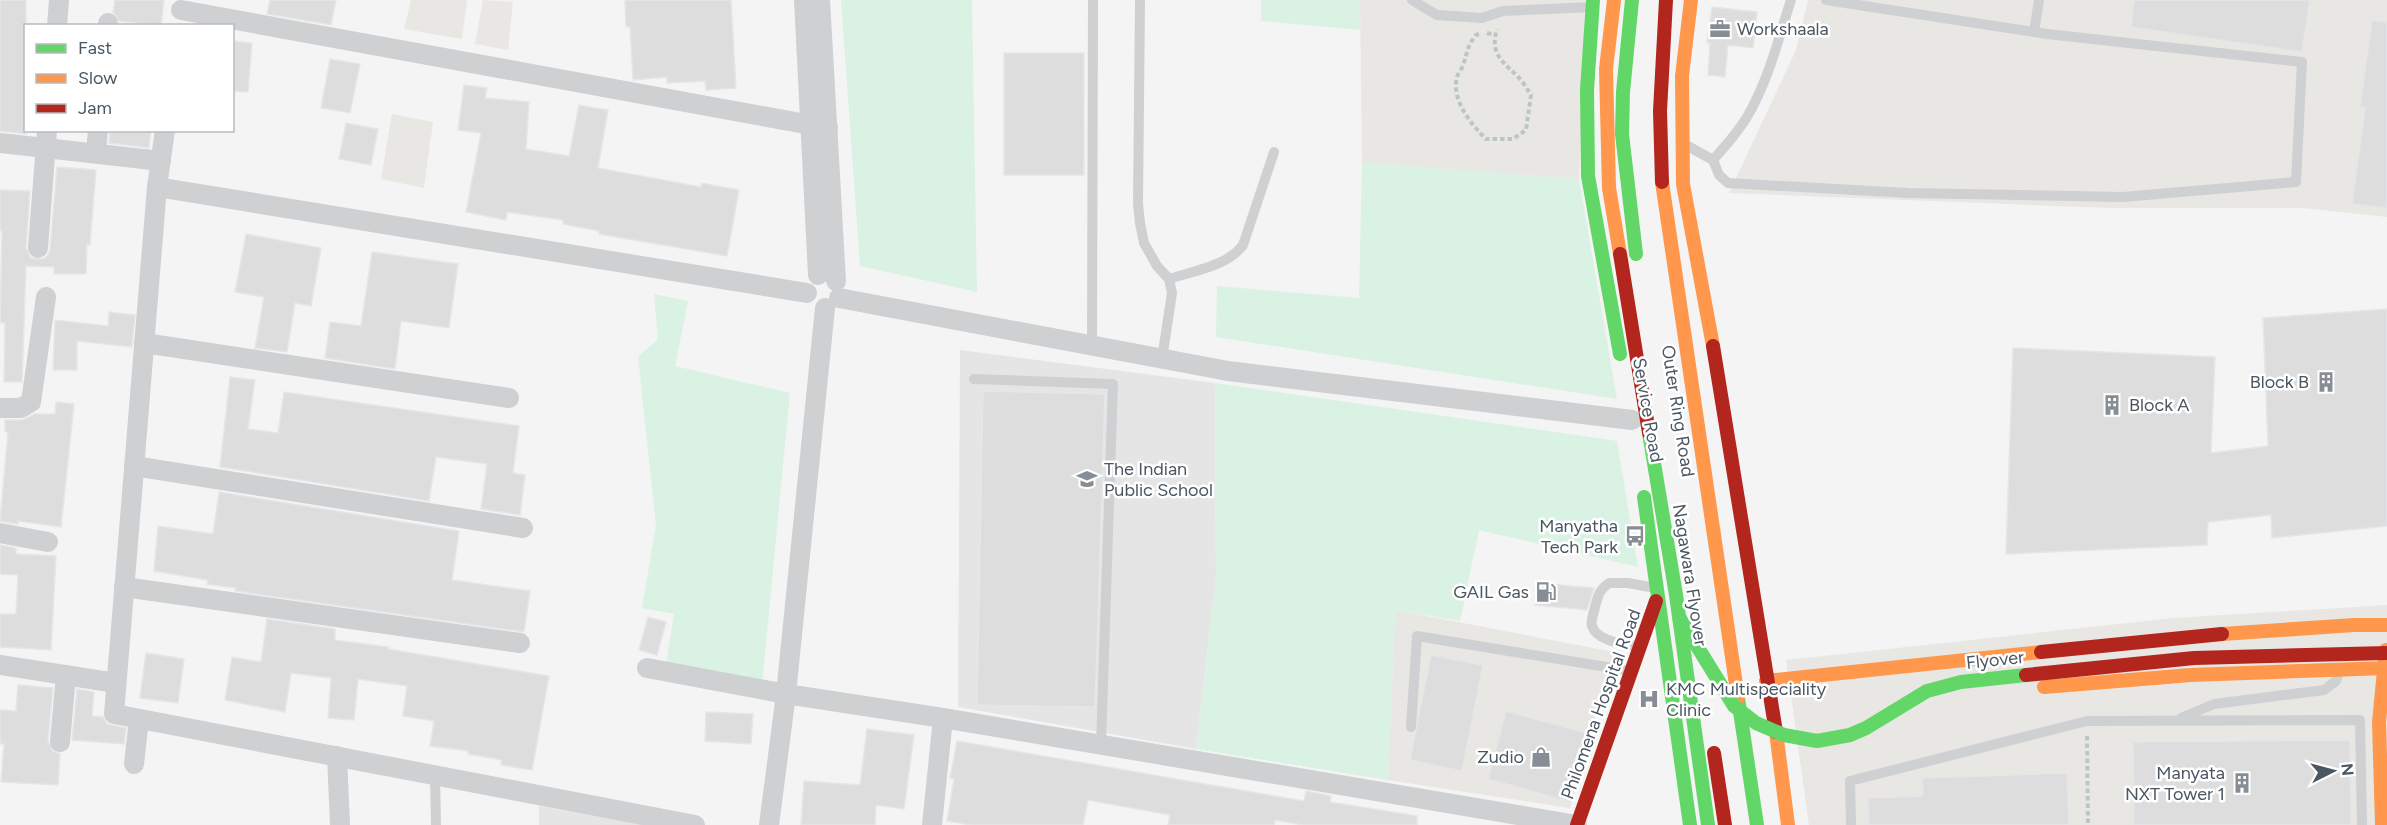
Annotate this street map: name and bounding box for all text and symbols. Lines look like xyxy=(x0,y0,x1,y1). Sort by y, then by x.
office icon: Workshaala xyxy=(1708,17,1732,41)
place label: Workshaala xyxy=(1737,18,1829,40)
legend xyxy=(24,24,234,132)
text: Fast xyxy=(78,37,112,59)
text: Slow xyxy=(78,67,117,89)
text: Jam xyxy=(78,97,112,119)
street label: Outer Ring Road xyxy=(1657,344,1699,478)
street label: Service Road xyxy=(1628,356,1668,464)
building icon: Block B xyxy=(2314,370,2338,394)
place label: Block B xyxy=(2250,371,2309,393)
building icon: Block A xyxy=(2100,393,2124,417)
place label: Block A xyxy=(2129,394,2190,416)
place label: The Indian Public School xyxy=(1104,458,1213,501)
school or university icon: The Indian Public School xyxy=(1075,467,1099,491)
street label: Nagawara Flyover xyxy=(1668,502,1712,648)
place label: Manyatha Tech Park xyxy=(1539,515,1618,558)
bus stop icon: Manyatha Tech Park xyxy=(1623,524,1647,548)
fuel station icon: GAIL Gas xyxy=(1534,580,1558,604)
place label: GAIL Gas xyxy=(1453,581,1529,603)
street label: Philomena Hospital Road xyxy=(1556,606,1646,802)
street label: Flyover xyxy=(1965,646,2025,674)
place label: KMC Multispeciality Clinic xyxy=(1666,678,1827,721)
hospital icon: KMC Multispeciality Clinic xyxy=(1637,687,1661,711)
north arrow xyxy=(2303,741,2363,801)
shop icon: Zudio xyxy=(1529,745,1553,769)
place label: Zudio xyxy=(1477,746,1524,768)
place label: Manyata NXT Tower 1 xyxy=(2125,762,2225,805)
text: N xyxy=(2337,762,2358,777)
building icon: Manyata NXT Tower 1 xyxy=(2230,771,2254,795)

